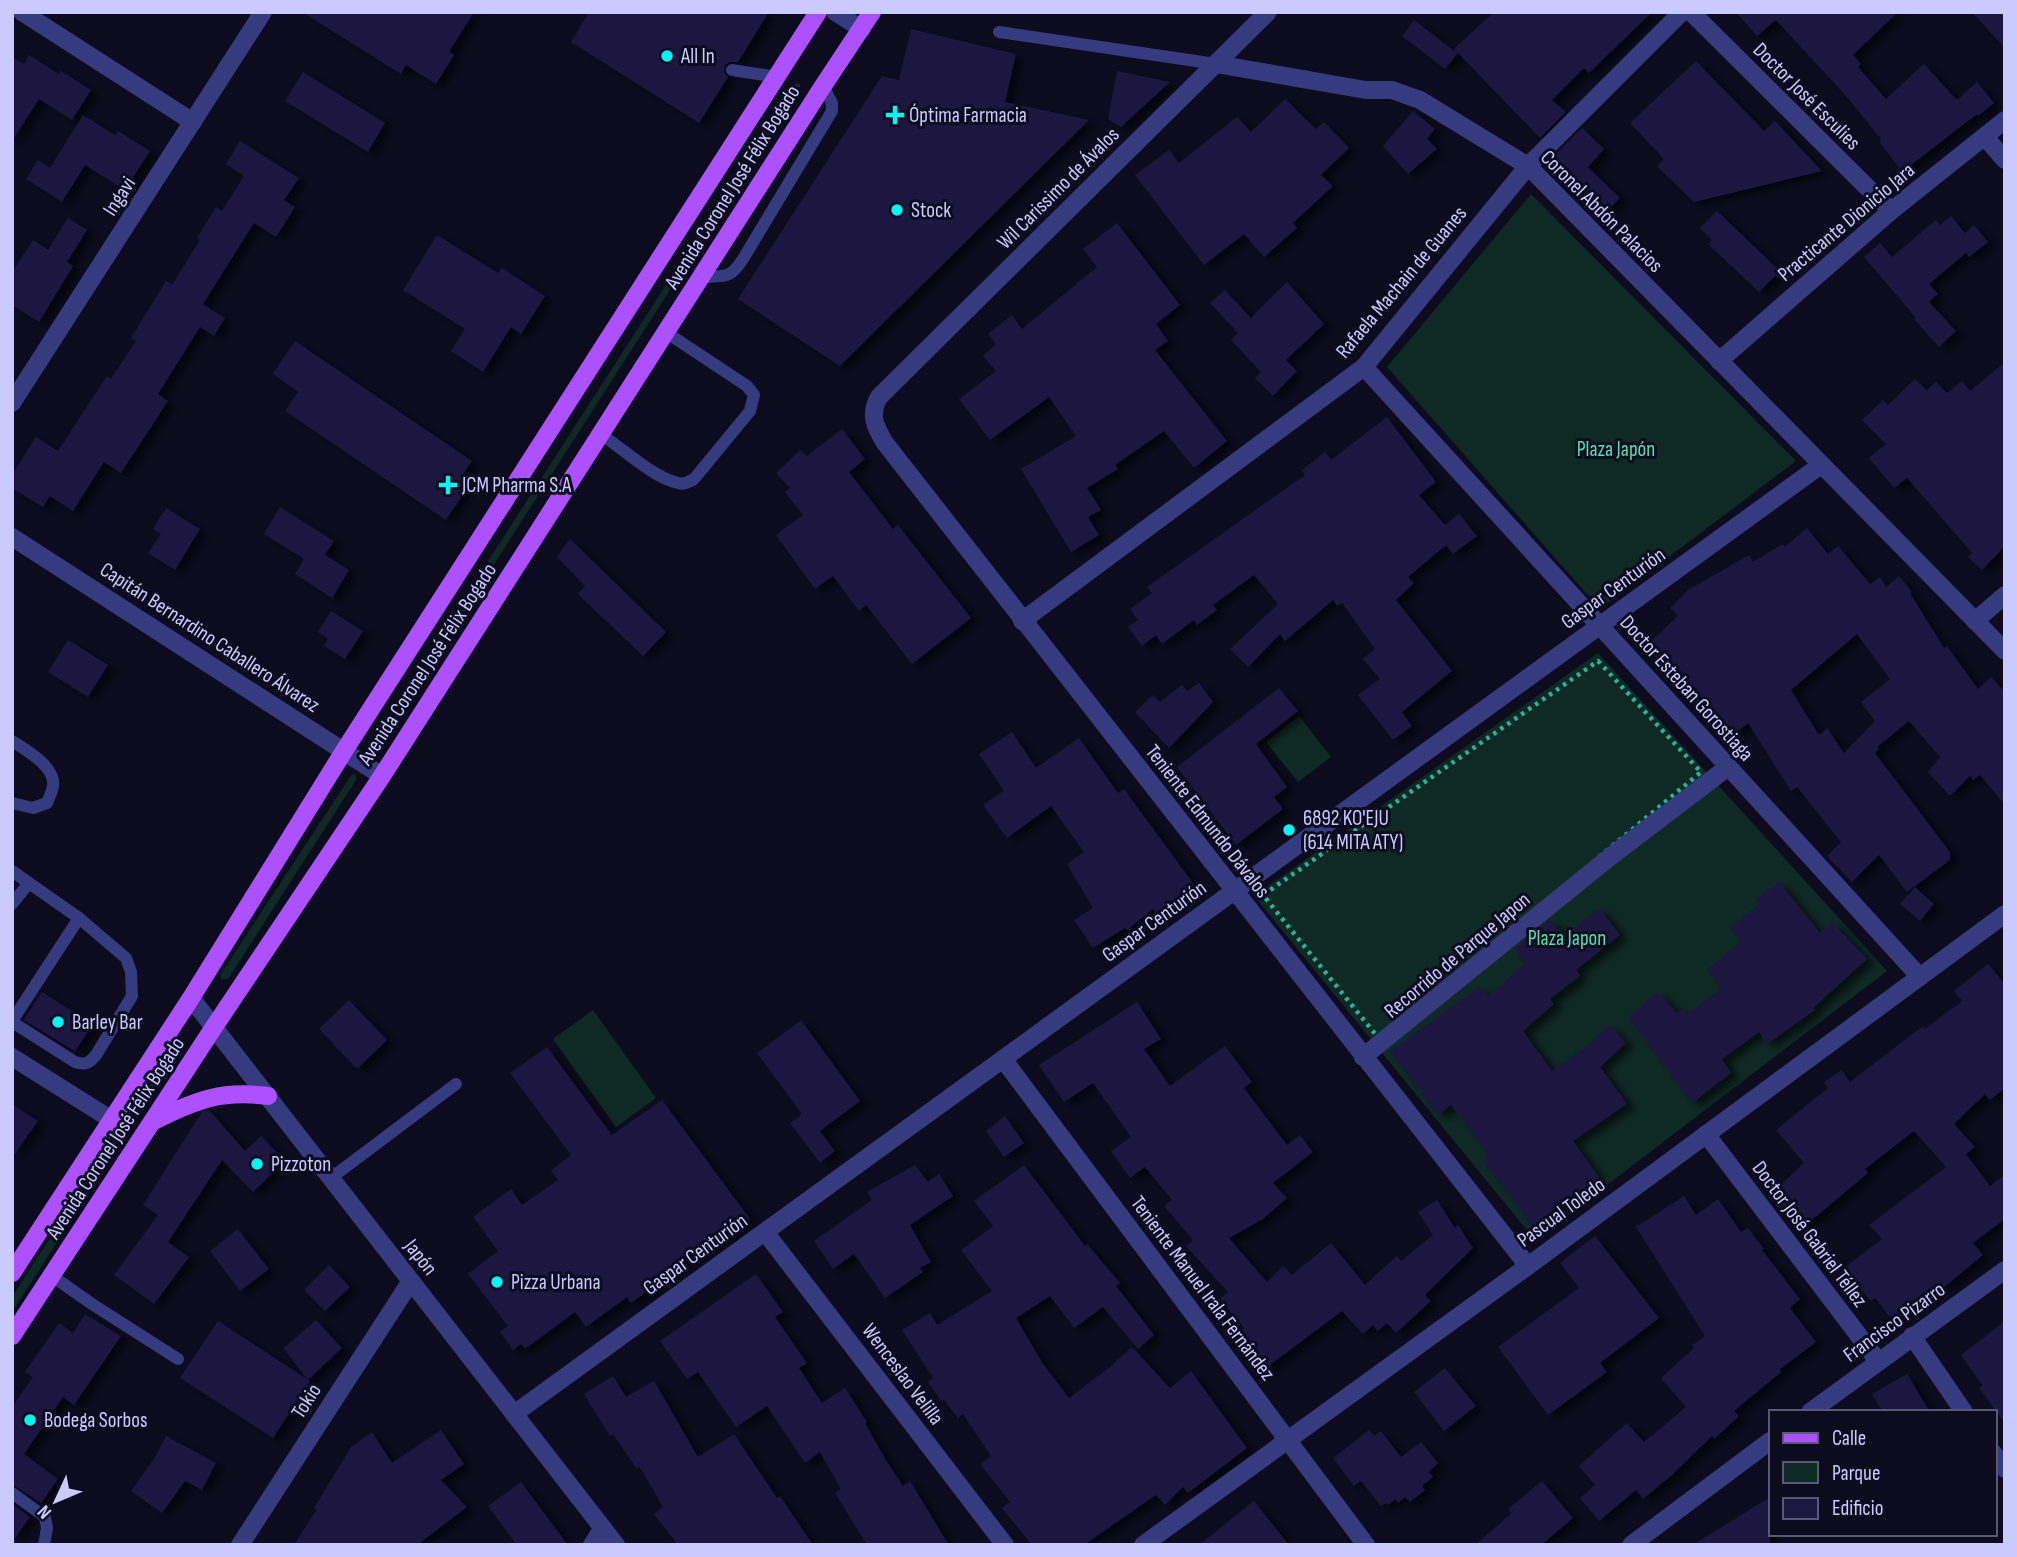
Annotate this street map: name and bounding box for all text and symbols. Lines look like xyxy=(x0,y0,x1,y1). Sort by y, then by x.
street label: Doctor José Esculies xyxy=(1748,37,1866,155)
place label: All In xyxy=(680,44,715,69)
marker: All In xyxy=(659,48,675,64)
street label: Avenida Coronel José Félix Bogado xyxy=(659,81,805,295)
place label: Óptima Farmacia xyxy=(909,103,1027,128)
marker: Óptima Farmacia xyxy=(887,107,903,123)
street label: Wil Carissimo de Ávalos xyxy=(992,122,1125,255)
street label: Coronel Abdón Palacios xyxy=(1535,145,1668,278)
street label: Practicante Dionicio Jara xyxy=(1773,158,1920,287)
street label: Ingavi xyxy=(98,172,141,220)
place label: Stock xyxy=(911,198,951,223)
street label: Rafaela Machain de Guanes xyxy=(1331,201,1472,363)
marker: Stock xyxy=(889,202,905,218)
park label: Plaza Japón xyxy=(1577,437,1655,462)
place label: JCM Pharma S.A xyxy=(461,473,572,498)
marker: JCM Pharma S.A xyxy=(440,477,456,493)
street label: Gaspar Centurión xyxy=(1556,542,1670,635)
street label: Capitán Bernardino Caballero Álvarez xyxy=(95,557,325,718)
street label: Avenida Coronel José Félix Bogado xyxy=(352,559,502,771)
street label: Doctor Esteban Gorostiaga xyxy=(1615,610,1759,766)
street label: Teniente Edmundo Dávalos xyxy=(1140,740,1275,903)
place label: 6892 KO'EJU (614 MITA ATY) xyxy=(1303,806,1403,855)
marker: 6892 KO'EJU (614 MITA ATY) xyxy=(1281,822,1297,838)
street label: Gaspar Centurión xyxy=(1097,875,1211,968)
street label: Recorrido de Parque Japon xyxy=(1379,887,1535,1024)
park label: Plaza Japon xyxy=(1528,926,1606,951)
place label: Barley Bar xyxy=(72,1010,143,1035)
marker: Barley Bar xyxy=(50,1014,66,1030)
street label: Avenida Coronel José Félix Bogado xyxy=(40,1033,190,1245)
place label: Pizzoton xyxy=(271,1152,331,1177)
marker: Pizzoton xyxy=(249,1156,265,1172)
street label: Doctor José Gabriel Téllez xyxy=(1747,1156,1873,1313)
street label: Pascual Toledo xyxy=(1513,1172,1610,1253)
street label: Teniente Manuel Irala Fernández xyxy=(1125,1191,1280,1386)
street label: Gaspar Centurión xyxy=(638,1208,752,1301)
street label: Japón xyxy=(398,1234,442,1280)
place label: Pizza Urbana xyxy=(511,1270,601,1295)
marker: Pizza Urbana xyxy=(489,1274,505,1290)
street label: Francisco Pizarro xyxy=(1839,1277,1950,1368)
street label: Wenceslao Velilla xyxy=(856,1319,949,1430)
street label: Tokio xyxy=(286,1379,327,1423)
place label: Bodega Sorbos xyxy=(44,1408,148,1433)
legend xyxy=(1769,1410,1996,1536)
marker: Bodega Sorbos xyxy=(22,1412,38,1428)
text: Calle xyxy=(1832,1426,1866,1451)
text: Parque xyxy=(1832,1461,1880,1486)
north arrow xyxy=(21,1466,91,1536)
text: Edificio xyxy=(1832,1496,1883,1521)
text: N xyxy=(33,1500,57,1523)

